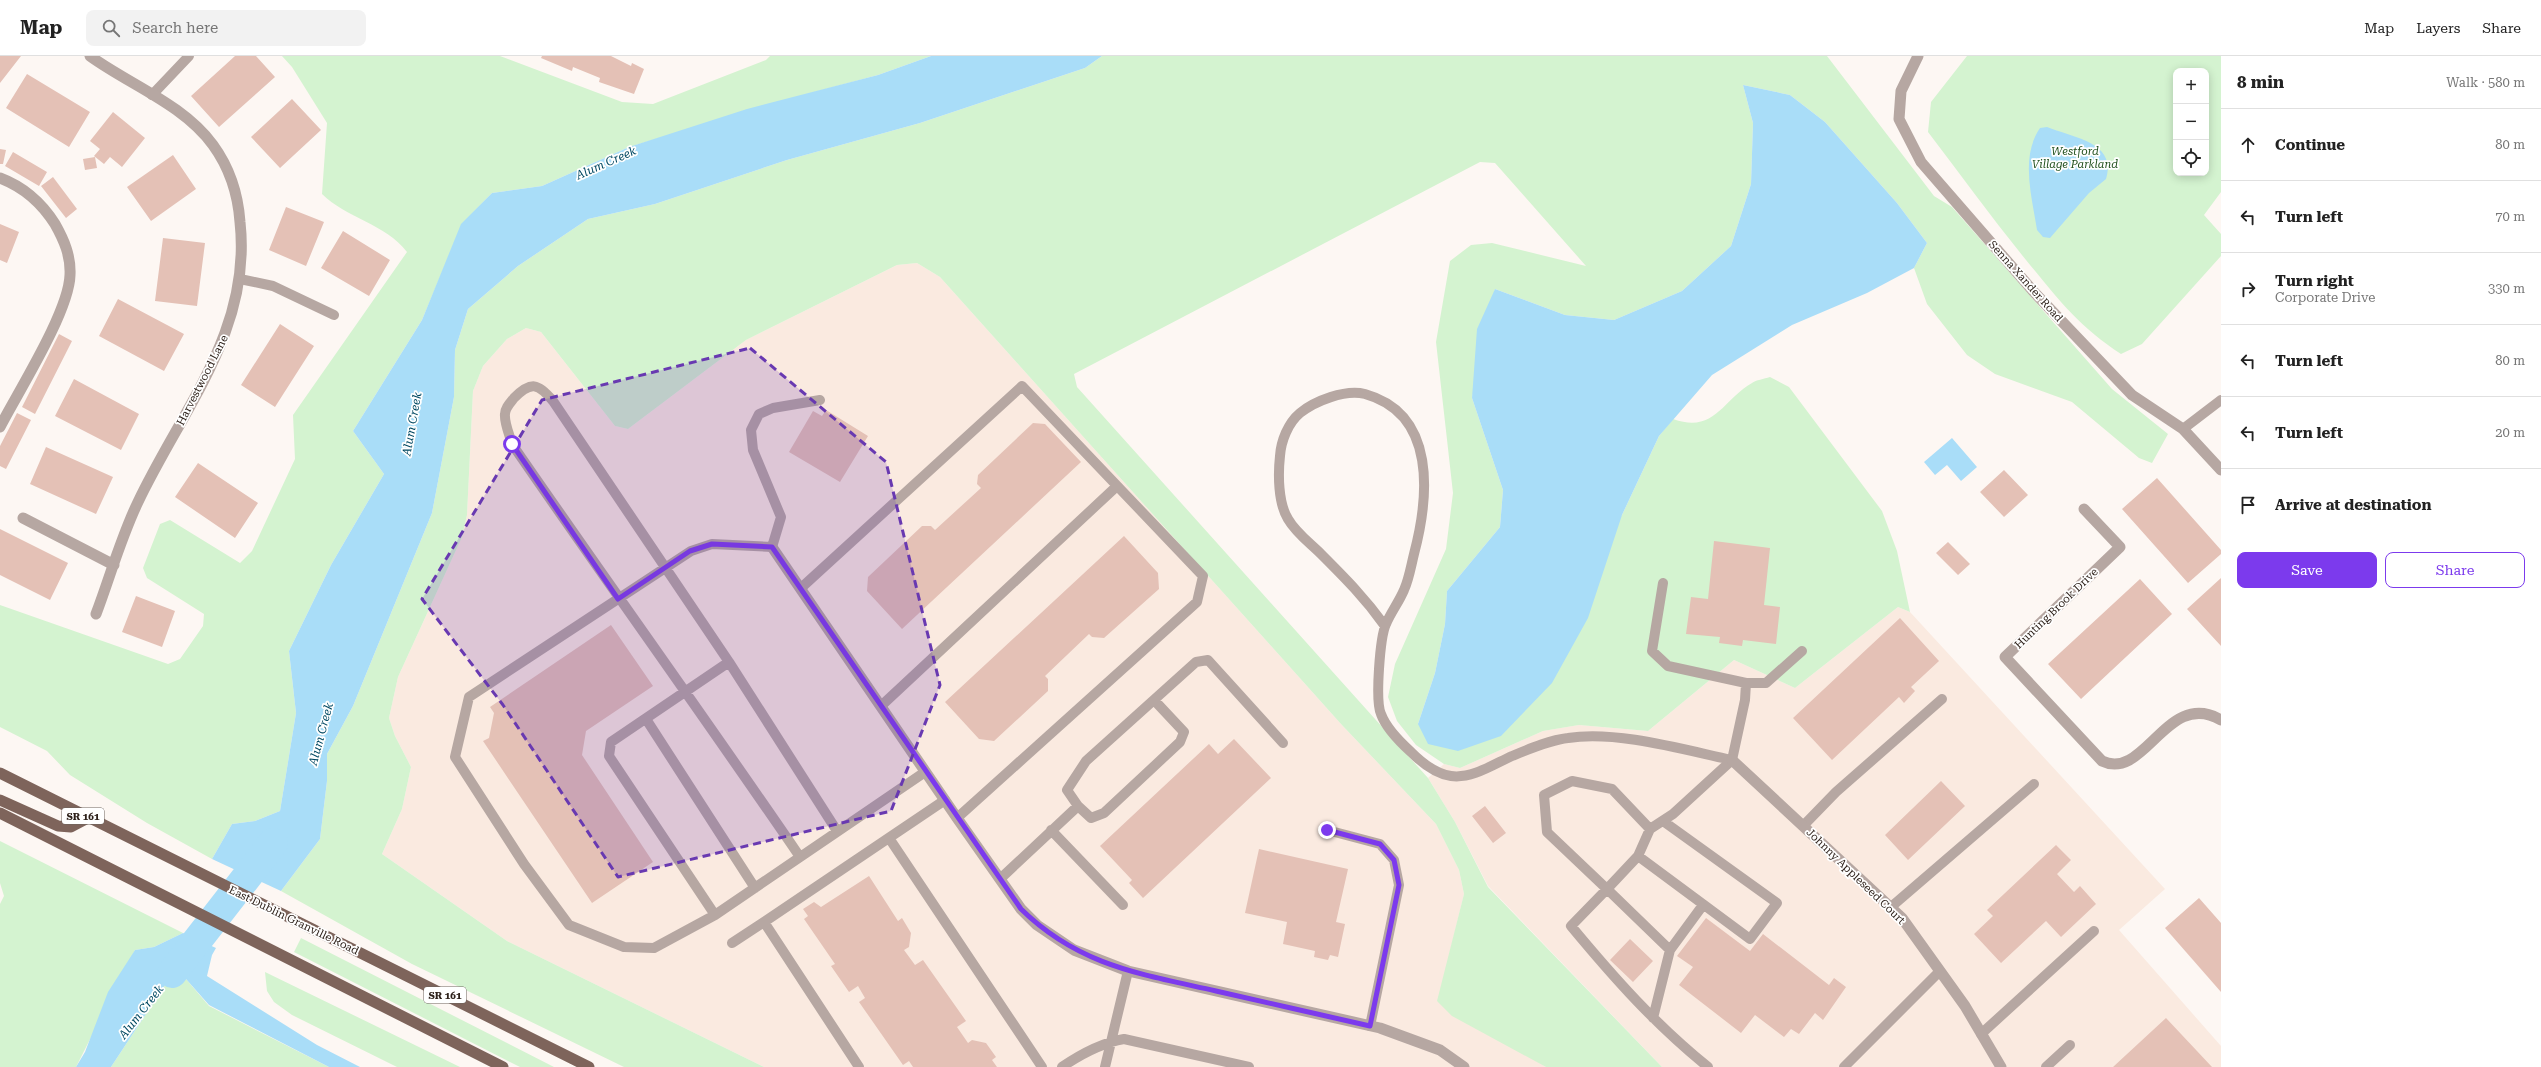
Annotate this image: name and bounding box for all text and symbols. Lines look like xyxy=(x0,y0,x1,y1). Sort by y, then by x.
search box xyxy=(86,10,366,46)
text: Map xyxy=(20,16,62,39)
icon: search xyxy=(100,17,122,39)
text: Search here xyxy=(132,19,218,37)
text: Map xyxy=(2364,20,2394,36)
text: Layers xyxy=(2416,20,2460,36)
text: Share xyxy=(2482,20,2521,36)
map controls xyxy=(2173,68,2209,176)
button: + xyxy=(2173,68,2209,104)
text: 8 min xyxy=(2237,72,2284,92)
text: Walk · 580 m xyxy=(2446,75,2525,90)
button: − xyxy=(2173,104,2209,140)
icon: ahead xyxy=(2237,134,2259,156)
text: Continue xyxy=(2275,136,2345,154)
text: 80 m xyxy=(2495,137,2525,152)
button: locate xyxy=(2173,140,2209,176)
water label: Alum Creek xyxy=(573,143,639,183)
park label: Westford Village Parkland xyxy=(2032,145,2118,171)
icon: left xyxy=(2237,206,2259,228)
text: Turn left xyxy=(2275,208,2343,226)
text: 70 m xyxy=(2495,209,2525,224)
street label: Senna Xander Road xyxy=(1986,238,2065,324)
text: Turn right xyxy=(2275,272,2354,290)
icon: right xyxy=(2237,278,2259,300)
text: 330 m xyxy=(2488,281,2525,296)
text: Corporate Drive xyxy=(2275,290,2375,305)
street label: Harvestwood Lane xyxy=(174,333,231,428)
icon: left xyxy=(2237,350,2259,372)
text: Turn left xyxy=(2275,352,2343,370)
text: 80 m xyxy=(2495,353,2525,368)
water label: Alum Creek xyxy=(399,391,425,458)
icon: left xyxy=(2237,422,2259,444)
text: Turn left xyxy=(2275,424,2343,442)
text: 20 m xyxy=(2495,425,2525,440)
route start xyxy=(503,435,521,453)
icon: arrive xyxy=(2237,494,2259,516)
text: Arrive at destination xyxy=(2275,496,2431,514)
button: Save xyxy=(2237,552,2377,588)
button: Share xyxy=(2385,552,2525,588)
street label: Hunting Brook Drive xyxy=(2012,565,2101,651)
water label: Alum Creek xyxy=(306,701,336,768)
road number: SR 161 xyxy=(62,808,104,824)
route end xyxy=(1318,821,1336,839)
street label: Johnny Appleseed Court xyxy=(1804,826,1908,927)
street label: East Dublin Granville Road xyxy=(227,883,361,958)
water label: Alum Creek xyxy=(115,982,167,1042)
road number: SR 161 xyxy=(424,987,466,1003)

